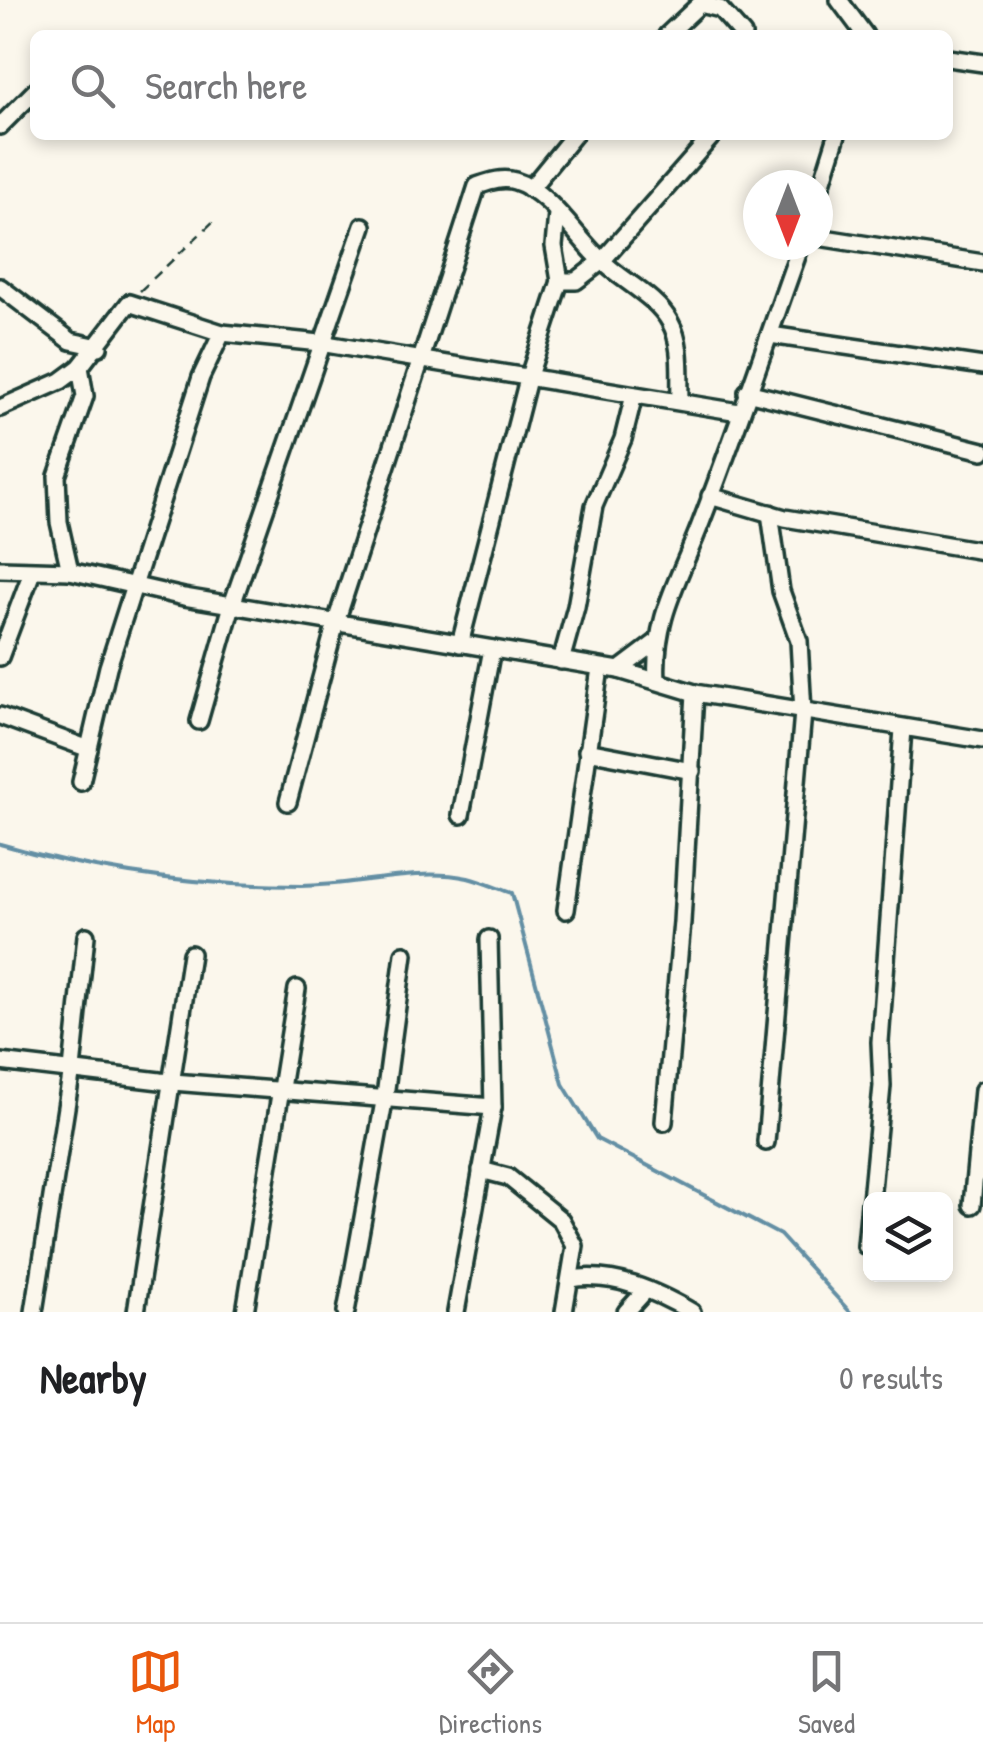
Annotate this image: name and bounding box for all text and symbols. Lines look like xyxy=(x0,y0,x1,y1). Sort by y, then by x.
search box xyxy=(30,30,953,140)
icon: search xyxy=(65,58,120,113)
text: Search here xyxy=(145,59,307,111)
north arrow xyxy=(743,170,833,260)
map controls xyxy=(863,1192,953,1282)
button: layers xyxy=(863,1192,953,1282)
text: Nearby xyxy=(40,1349,147,1406)
text: 0 results xyxy=(839,1356,943,1399)
tab: Map xyxy=(128,1644,183,1742)
tab: Directions xyxy=(439,1644,542,1742)
tab: Saved xyxy=(798,1644,855,1742)

